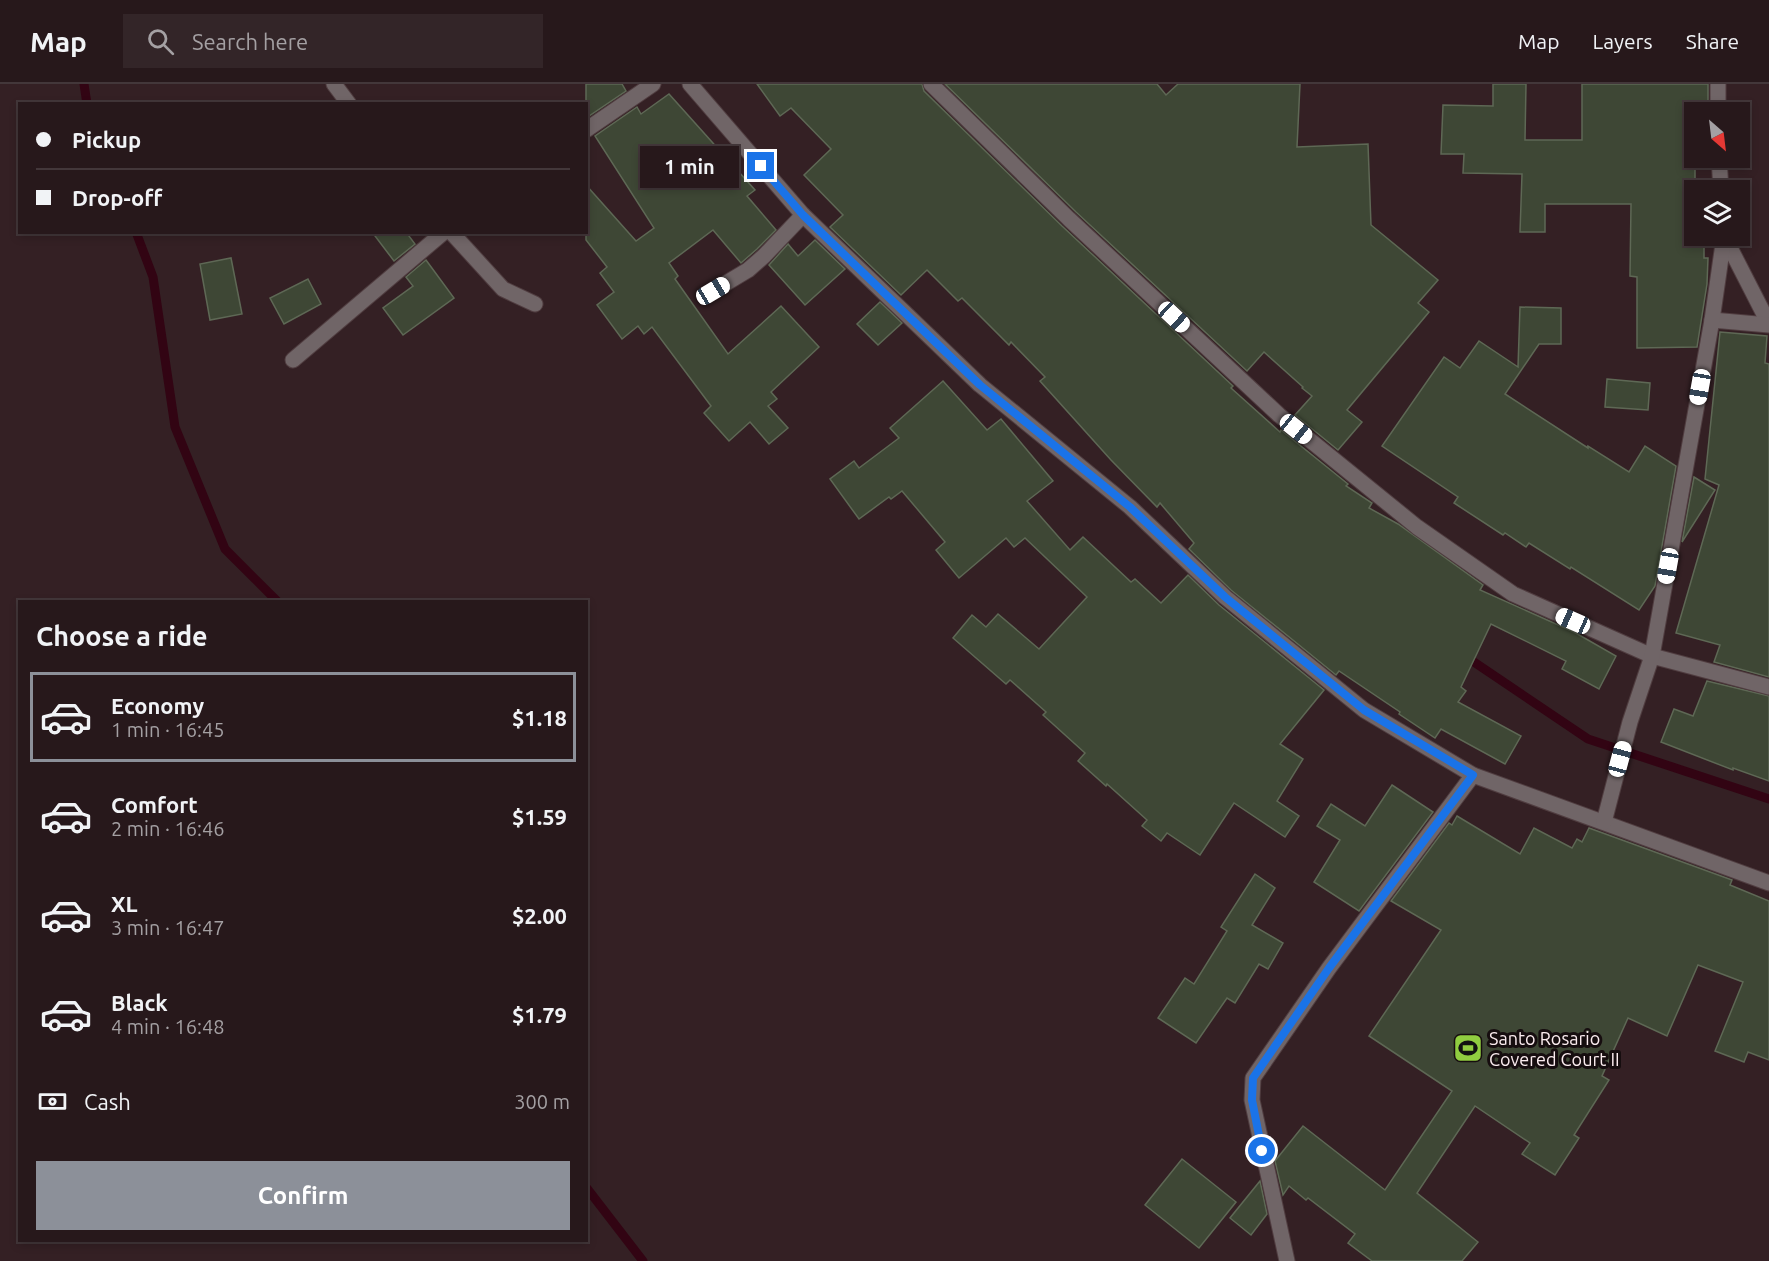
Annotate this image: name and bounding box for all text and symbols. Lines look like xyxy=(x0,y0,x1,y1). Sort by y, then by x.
search box xyxy=(123,14,543,68)
icon: search xyxy=(144,25,177,58)
text: Map xyxy=(30,26,87,57)
text: Search here xyxy=(192,29,308,54)
text: Map xyxy=(1518,29,1559,53)
text: Layers xyxy=(1592,29,1653,53)
text: Share xyxy=(1686,29,1739,53)
north arrow xyxy=(1684,102,1750,168)
map controls xyxy=(1684,102,1750,246)
text: Pickup xyxy=(72,127,141,152)
callout: 1 min xyxy=(641,145,740,187)
route end xyxy=(747,152,774,179)
text: 1 min xyxy=(664,155,715,178)
button: layers xyxy=(1684,180,1750,246)
text: Drop-off xyxy=(72,185,162,210)
car xyxy=(693,274,733,308)
car xyxy=(1155,298,1193,336)
car xyxy=(1688,368,1712,406)
car xyxy=(1276,411,1316,447)
car xyxy=(1656,547,1680,585)
car xyxy=(1553,605,1593,637)
text: Choose a ride xyxy=(36,621,208,651)
icon: car xyxy=(39,690,93,744)
text: Economy xyxy=(111,693,204,718)
text: $1.18 xyxy=(512,705,567,730)
text: 1 min · 16:45 xyxy=(111,718,225,741)
car xyxy=(1607,739,1633,779)
icon: car xyxy=(39,789,93,843)
text: Comfort xyxy=(111,792,198,817)
text: $1.59 xyxy=(512,804,567,829)
text: 2 min · 16:46 xyxy=(111,817,225,840)
icon: car xyxy=(39,888,93,942)
text: XL xyxy=(111,891,138,916)
text: $2.00 xyxy=(512,903,567,928)
text: 3 min · 16:47 xyxy=(111,916,225,939)
icon: car xyxy=(39,987,93,1041)
text: Black xyxy=(111,990,168,1015)
text: $1.79 xyxy=(512,1002,567,1027)
text: 4 min · 16:48 xyxy=(111,1015,225,1038)
place label: Santo Rosario Covered Court II xyxy=(1489,1028,1620,1069)
sports icon: Santo Rosario Covered Court II xyxy=(1452,1032,1484,1064)
icon: cash xyxy=(36,1085,69,1118)
text: Cash xyxy=(84,1089,131,1114)
text: 300 m xyxy=(514,1090,570,1113)
route start xyxy=(1248,1137,1275,1164)
button: Confirm xyxy=(36,1161,570,1230)

